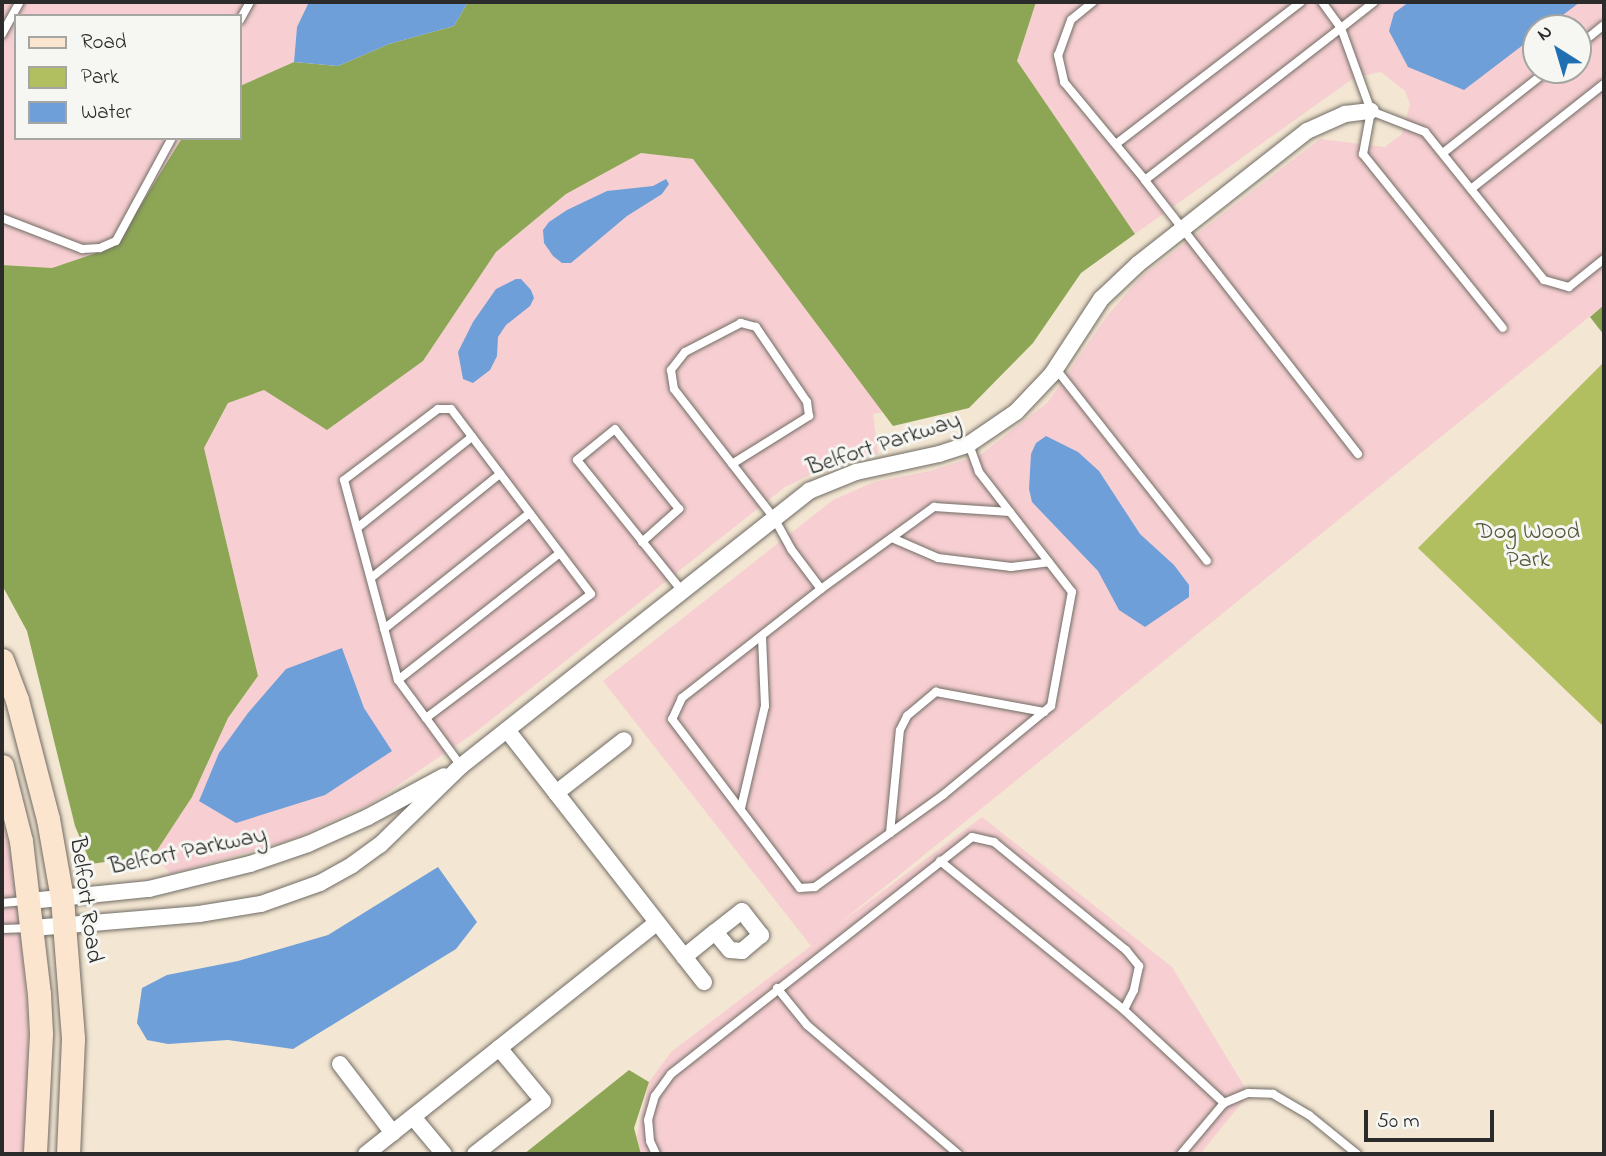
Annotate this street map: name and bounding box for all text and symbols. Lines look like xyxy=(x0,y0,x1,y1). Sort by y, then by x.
legend xyxy=(14,14,242,140)
north arrow xyxy=(1522,14,1592,84)
text: N xyxy=(1532,19,1559,48)
text: Road xyxy=(81,28,127,58)
text: Park xyxy=(81,63,119,93)
text: Water xyxy=(81,98,132,128)
street label: Belfort Parkway xyxy=(803,407,965,483)
park label: Dog Wood Park xyxy=(1476,519,1580,575)
street label: Belfort Parkway xyxy=(107,821,269,883)
street label: Belfort Road xyxy=(62,835,108,965)
scale bar xyxy=(1368,1096,1498,1140)
text: 50 m xyxy=(1377,1107,1420,1137)

